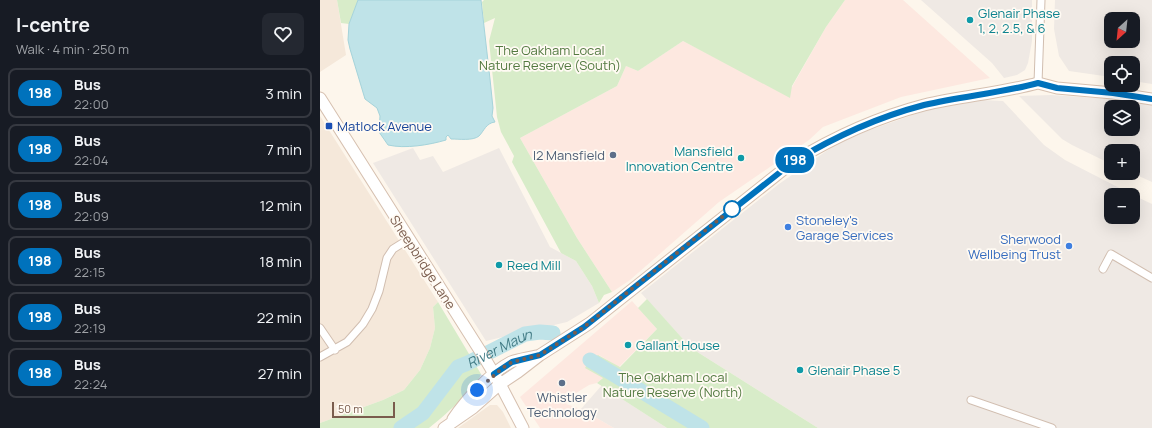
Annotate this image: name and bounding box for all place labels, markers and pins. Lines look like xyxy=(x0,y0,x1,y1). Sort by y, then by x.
place label: Glenair Phase 1, 2, 2.5, & 6 xyxy=(978,4,1060,37)
marker: Glenair Phase 1, 2, 2.5, & 6 xyxy=(965,15,975,25)
place label: Matlock Avenue xyxy=(337,117,432,135)
marker: Matlock Avenue xyxy=(324,121,334,131)
place label: Mansfield Innovation Centre xyxy=(626,142,733,175)
place label: I2 Mansfield xyxy=(533,146,605,164)
marker: I2 Mansfield xyxy=(608,150,618,160)
marker: Mansfield Innovation Centre xyxy=(736,153,746,163)
unlabelled marker xyxy=(723,200,741,218)
place label: Stoneley's Garage Services xyxy=(796,211,893,244)
marker: Stoneley's Garage Services xyxy=(783,222,793,232)
place label: Sherwood Wellbeing Trust xyxy=(968,230,1061,263)
marker: Sherwood Wellbeing Trust xyxy=(1064,241,1074,251)
place label: Reed Mill xyxy=(507,256,561,274)
marker: Reed Mill xyxy=(494,260,504,270)
place label: Gallant House xyxy=(636,336,720,354)
marker: Gallant House xyxy=(623,340,633,350)
place label: Glenair Phase 5 xyxy=(808,361,900,379)
marker: Glenair Phase 5 xyxy=(795,365,805,375)
marker: Whistler Technology xyxy=(557,378,567,388)
place label: Whistler Technology xyxy=(527,388,597,421)

